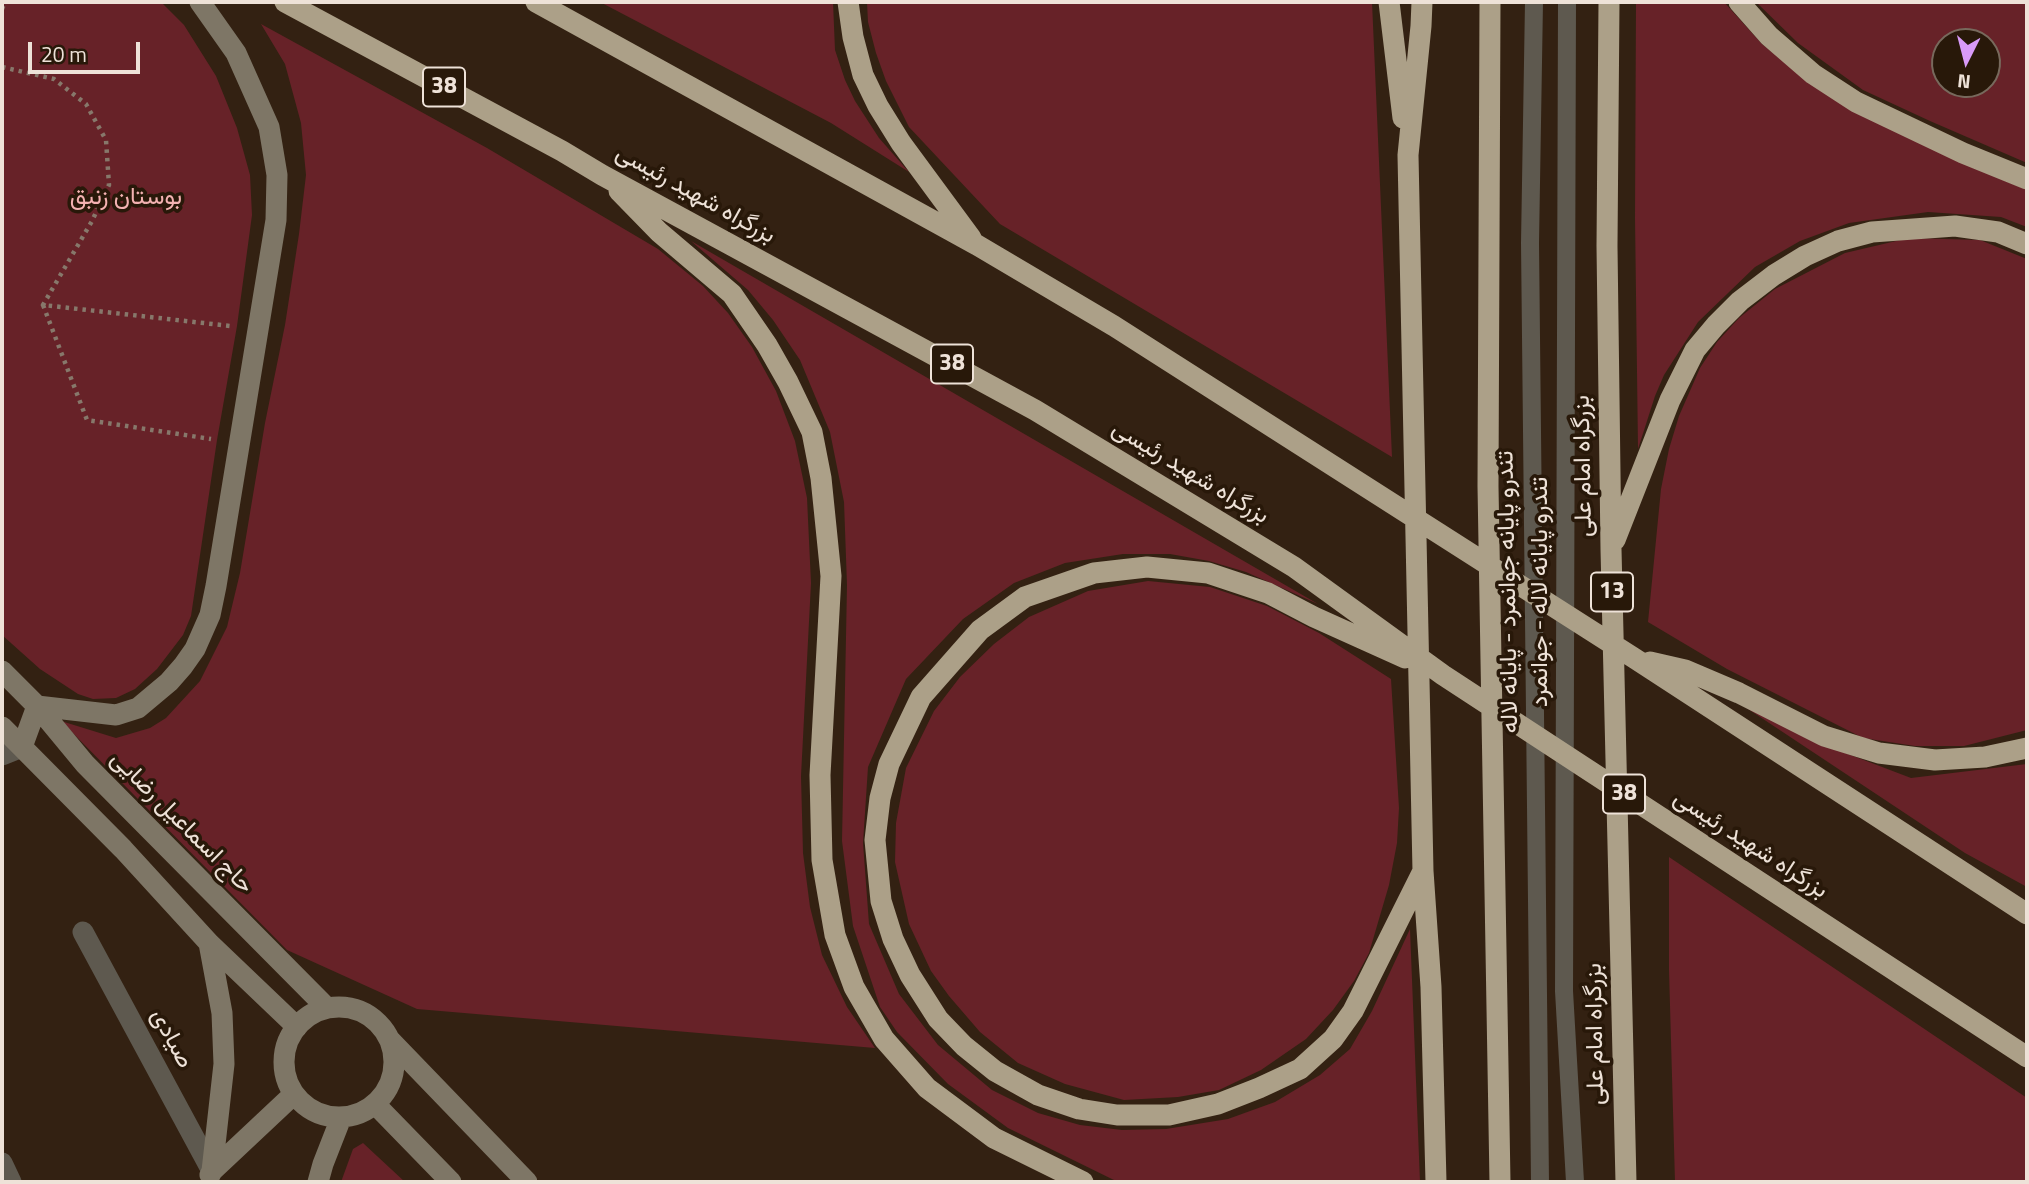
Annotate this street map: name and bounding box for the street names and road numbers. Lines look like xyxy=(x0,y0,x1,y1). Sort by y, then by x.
road number: 38 xyxy=(423,68,465,106)
street label: بزرگراه شهید رئیسی xyxy=(610,139,780,251)
road number: 38 xyxy=(931,344,973,384)
street label: بزرگراه امام علی xyxy=(1568,395,1600,537)
street label: بزرگراه شهید رئیسی xyxy=(1106,415,1274,531)
street label: تندرو پایانه جوانمرد - پایانه لاله xyxy=(1492,450,1526,734)
street label: تندرو پایانه لاله - جوانمرد xyxy=(1527,477,1555,707)
road number: 13 xyxy=(1591,572,1633,612)
street label: حاج اسماعیل رضایی xyxy=(103,745,259,901)
road number: 38 xyxy=(1603,774,1645,814)
street label: بزرگراه شهید رئیسی xyxy=(1667,784,1833,906)
street label: بزرگراه امام علی xyxy=(1580,963,1612,1105)
street label: صیادی xyxy=(143,1004,199,1074)

